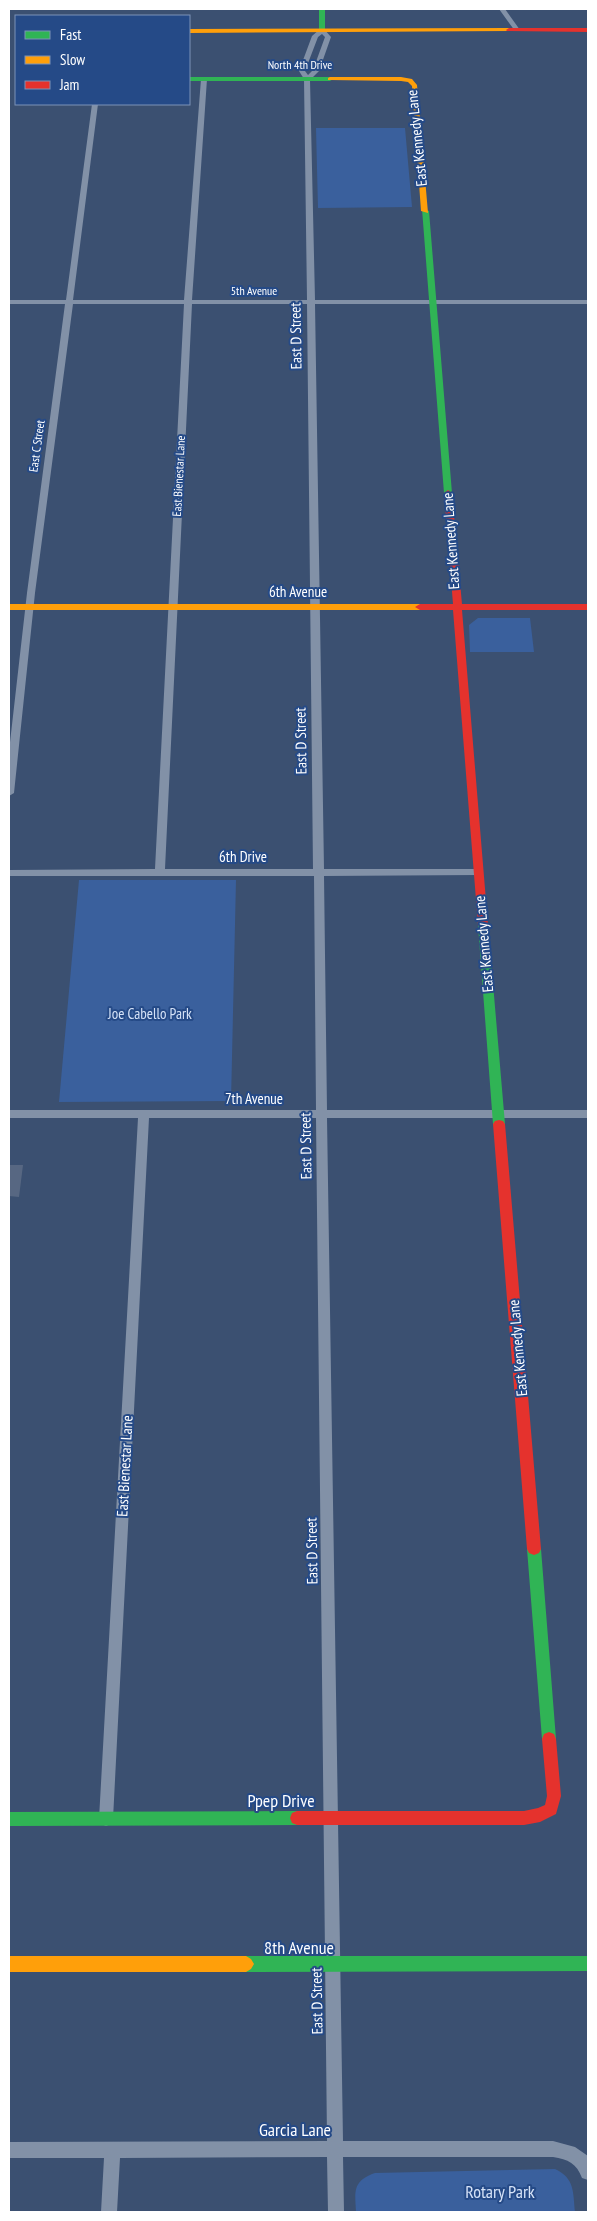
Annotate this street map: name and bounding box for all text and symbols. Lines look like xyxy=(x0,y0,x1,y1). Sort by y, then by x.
legend xyxy=(15,15,190,105)
text: Fast xyxy=(60,25,81,44)
text: Slow xyxy=(60,50,85,69)
street label: North 4th Drive xyxy=(268,57,332,72)
text: Jam xyxy=(59,75,79,94)
street label: East Kennedy Lane xyxy=(402,89,431,187)
street label: 5th Avenue xyxy=(231,283,277,298)
street label: East D Street xyxy=(285,302,306,370)
street label: East C Street xyxy=(25,418,48,473)
street label: East Bienestar Lane xyxy=(169,435,188,517)
street label: East Kennedy Lane xyxy=(438,492,463,590)
street label: 6th Avenue xyxy=(269,582,327,601)
street label: East D Street xyxy=(290,707,311,775)
street label: 6th Drive xyxy=(219,847,267,866)
street label: East Kennedy Lane xyxy=(470,895,497,993)
park label: Joe Cabello Park xyxy=(107,1004,192,1023)
street label: 7th Avenue xyxy=(225,1089,283,1108)
street label: East D Street xyxy=(295,1112,316,1180)
street label: East Kennedy Lane xyxy=(504,1299,531,1397)
street label: East Bienestar Lane xyxy=(112,1415,137,1517)
street label: East D Street xyxy=(301,1517,322,1585)
street label: Ppep Drive xyxy=(247,1789,315,1812)
street label: 8th Avenue xyxy=(264,1936,334,1959)
street label: East D Street xyxy=(306,1967,327,2035)
street label: Garcia Lane xyxy=(259,2118,331,2141)
park label: Rotary Park xyxy=(465,2180,535,2203)

